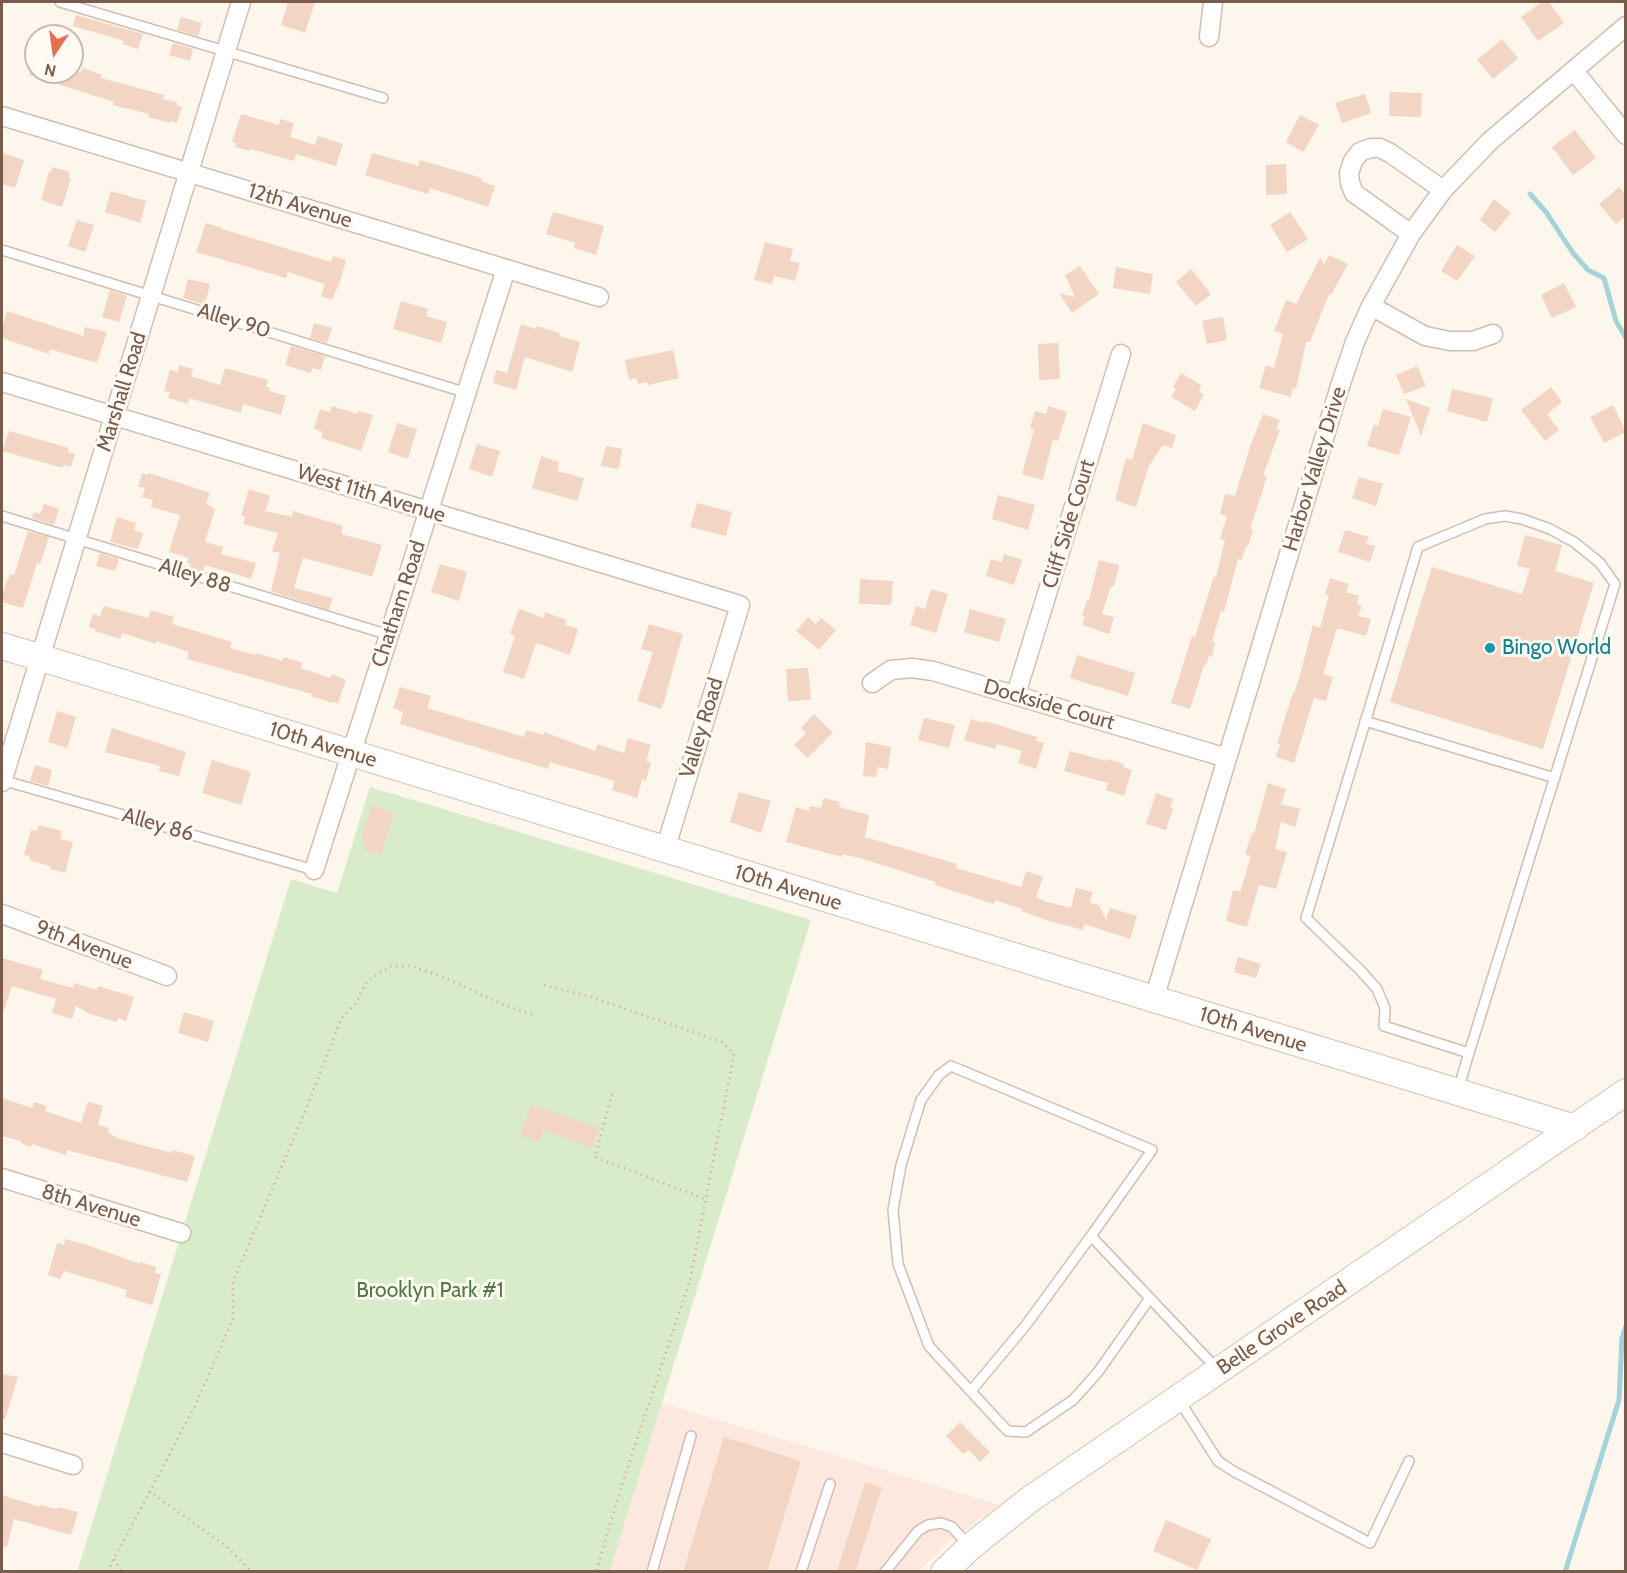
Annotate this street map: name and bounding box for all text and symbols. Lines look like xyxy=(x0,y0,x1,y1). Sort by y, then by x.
north arrow xyxy=(24,24,84,84)
text: N xyxy=(43,60,58,81)
street label: 12th Avenue xyxy=(245,178,355,234)
street label: Alley 90 xyxy=(194,298,274,344)
street label: Marshall Road xyxy=(92,329,152,455)
street label: Harbor Valley Drive xyxy=(1278,384,1352,554)
street label: Cliff Side Court xyxy=(1037,456,1101,592)
street label: West 11th Avenue xyxy=(294,459,448,529)
street label: Chatham Road xyxy=(367,538,431,670)
street label: Alley 88 xyxy=(156,553,234,599)
place label: Bingo World xyxy=(1502,635,1611,661)
marker: Bingo World xyxy=(1483,641,1497,655)
street label: Dockside Court xyxy=(981,674,1117,736)
street label: Valley Road xyxy=(675,675,729,781)
street label: 10th Avenue xyxy=(266,717,380,773)
street label: Alley 86 xyxy=(119,803,197,847)
street label: 10th Avenue xyxy=(731,860,845,916)
street label: 9th Avenue xyxy=(32,915,136,975)
street label: 10th Avenue xyxy=(1196,1002,1310,1058)
street label: 8th Avenue xyxy=(38,1179,144,1233)
street label: Belle Grove Road xyxy=(1212,1275,1352,1381)
park label: Brooklyn Park #1 xyxy=(356,1278,504,1304)

